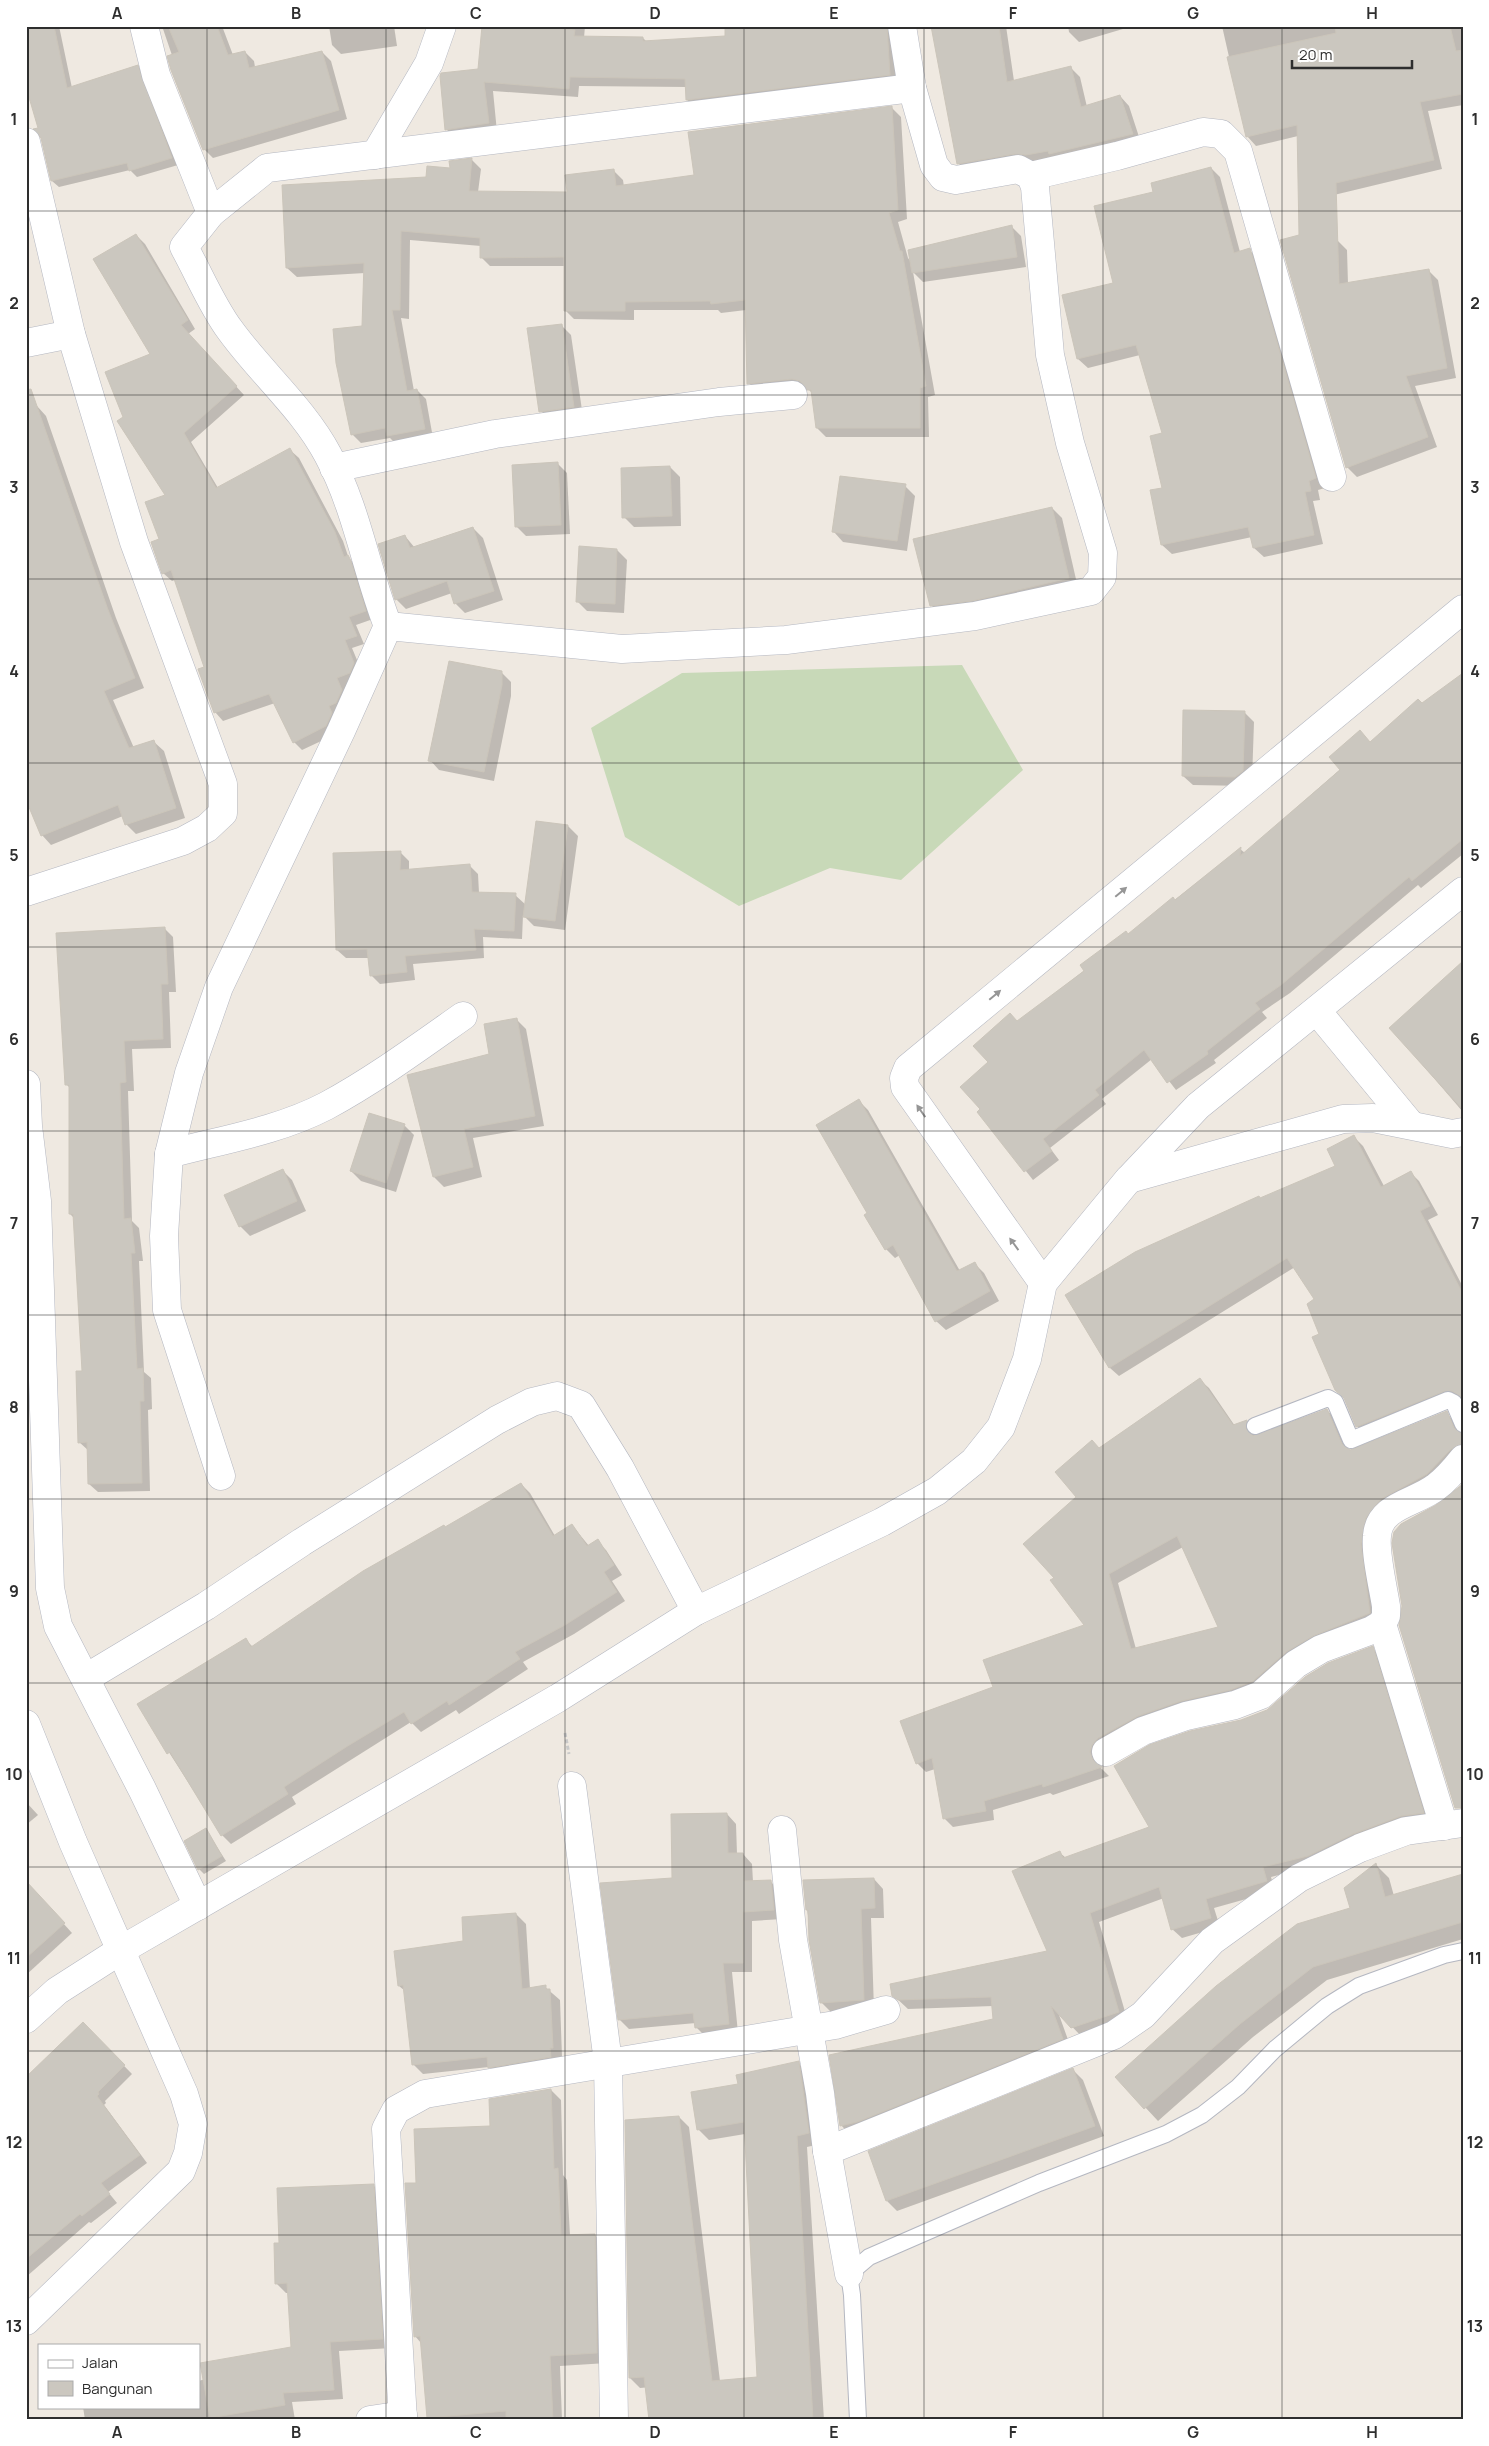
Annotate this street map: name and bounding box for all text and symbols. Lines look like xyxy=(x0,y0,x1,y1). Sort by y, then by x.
text: A xyxy=(112,2,123,24)
text: B xyxy=(291,2,301,24)
text: C xyxy=(470,2,482,24)
text: D xyxy=(649,2,661,24)
text: E xyxy=(829,2,839,24)
text: F xyxy=(1009,2,1018,24)
text: G xyxy=(1187,2,1199,24)
text: H xyxy=(1366,2,1378,24)
scale bar xyxy=(1292,38,1412,70)
text: 20 m xyxy=(1299,44,1332,65)
text: 1 xyxy=(10,108,18,130)
text: 1 xyxy=(1471,108,1479,130)
text: 2 xyxy=(9,292,19,314)
text: 2 xyxy=(1470,292,1480,314)
text: 3 xyxy=(9,476,19,498)
text: 3 xyxy=(1470,476,1480,498)
text: 4 xyxy=(9,660,19,682)
text: 4 xyxy=(1470,660,1480,682)
text: 5 xyxy=(9,844,19,866)
text: 5 xyxy=(1470,844,1480,866)
one-way arrow xyxy=(1114,886,1127,897)
one-way arrow xyxy=(989,989,1002,1000)
text: 6 xyxy=(9,1028,19,1050)
text: 6 xyxy=(1470,1028,1480,1050)
one-way arrow xyxy=(916,1104,926,1118)
text: 7 xyxy=(10,1212,18,1234)
text: 7 xyxy=(1471,1212,1479,1234)
one-way arrow xyxy=(1009,1238,1020,1251)
text: 8 xyxy=(9,1396,19,1418)
text: 8 xyxy=(1470,1396,1480,1418)
text: 9 xyxy=(9,1580,19,1602)
text: 9 xyxy=(1470,1580,1480,1602)
text: 10 xyxy=(5,1763,23,1785)
text: 10 xyxy=(1466,1763,1484,1785)
text: 11 xyxy=(7,1947,21,1969)
text: 11 xyxy=(1468,1947,1482,1969)
text: 12 xyxy=(6,2131,22,2153)
text: 12 xyxy=(1467,2131,1483,2153)
text: 13 xyxy=(6,2315,22,2337)
text: 13 xyxy=(1467,2315,1483,2337)
legend xyxy=(38,2344,200,2408)
text: Jalan xyxy=(82,2352,118,2373)
text: Bangunan xyxy=(82,2378,152,2399)
text: A xyxy=(112,2421,123,2443)
text: B xyxy=(291,2421,301,2443)
text: C xyxy=(470,2421,482,2443)
text: D xyxy=(649,2421,661,2443)
text: E xyxy=(829,2421,839,2443)
text: F xyxy=(1009,2421,1018,2443)
text: G xyxy=(1187,2421,1199,2443)
text: H xyxy=(1366,2421,1378,2443)

